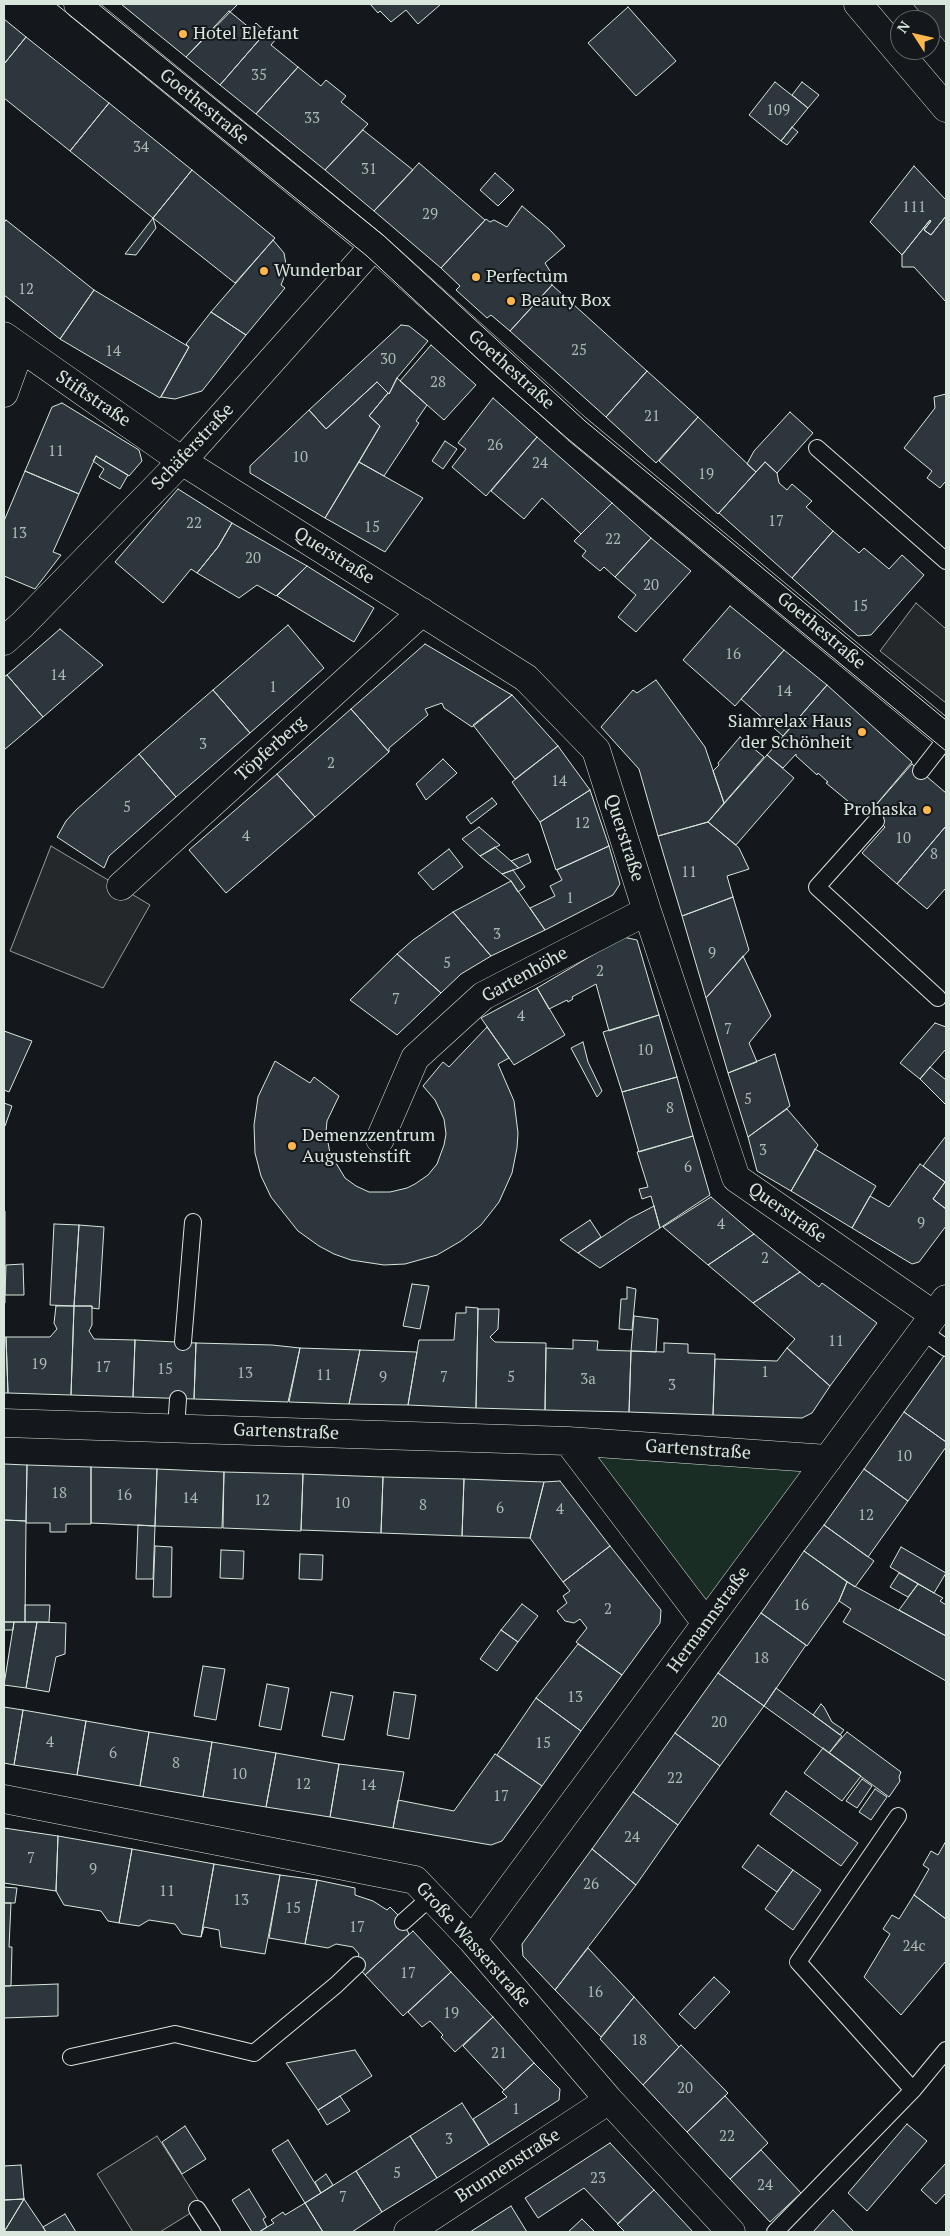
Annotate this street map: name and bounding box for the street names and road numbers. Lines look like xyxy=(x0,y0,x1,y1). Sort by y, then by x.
street label: Goethestraße xyxy=(155,64,253,150)
street label: Goethestraße xyxy=(463,326,559,414)
street label: Stiftstraße xyxy=(52,366,134,432)
street label: Schäferstraße xyxy=(147,399,239,495)
street label: Querstraße xyxy=(290,523,378,589)
street label: Goethestraße xyxy=(772,588,870,674)
street label: Töpferberg xyxy=(231,712,311,786)
street label: Querstraße xyxy=(600,792,648,884)
street label: Gartenhöhe xyxy=(478,943,572,1007)
street label: Querstraße xyxy=(744,1178,830,1248)
street label: Gartenstraße xyxy=(233,1419,339,1445)
street label: Gartenstraße xyxy=(644,1436,752,1464)
street label: Hermannstraße xyxy=(663,1563,755,1677)
street label: Große Wasserstraße xyxy=(411,1878,535,2012)
street label: Brunnenstraße xyxy=(452,2124,564,2208)

